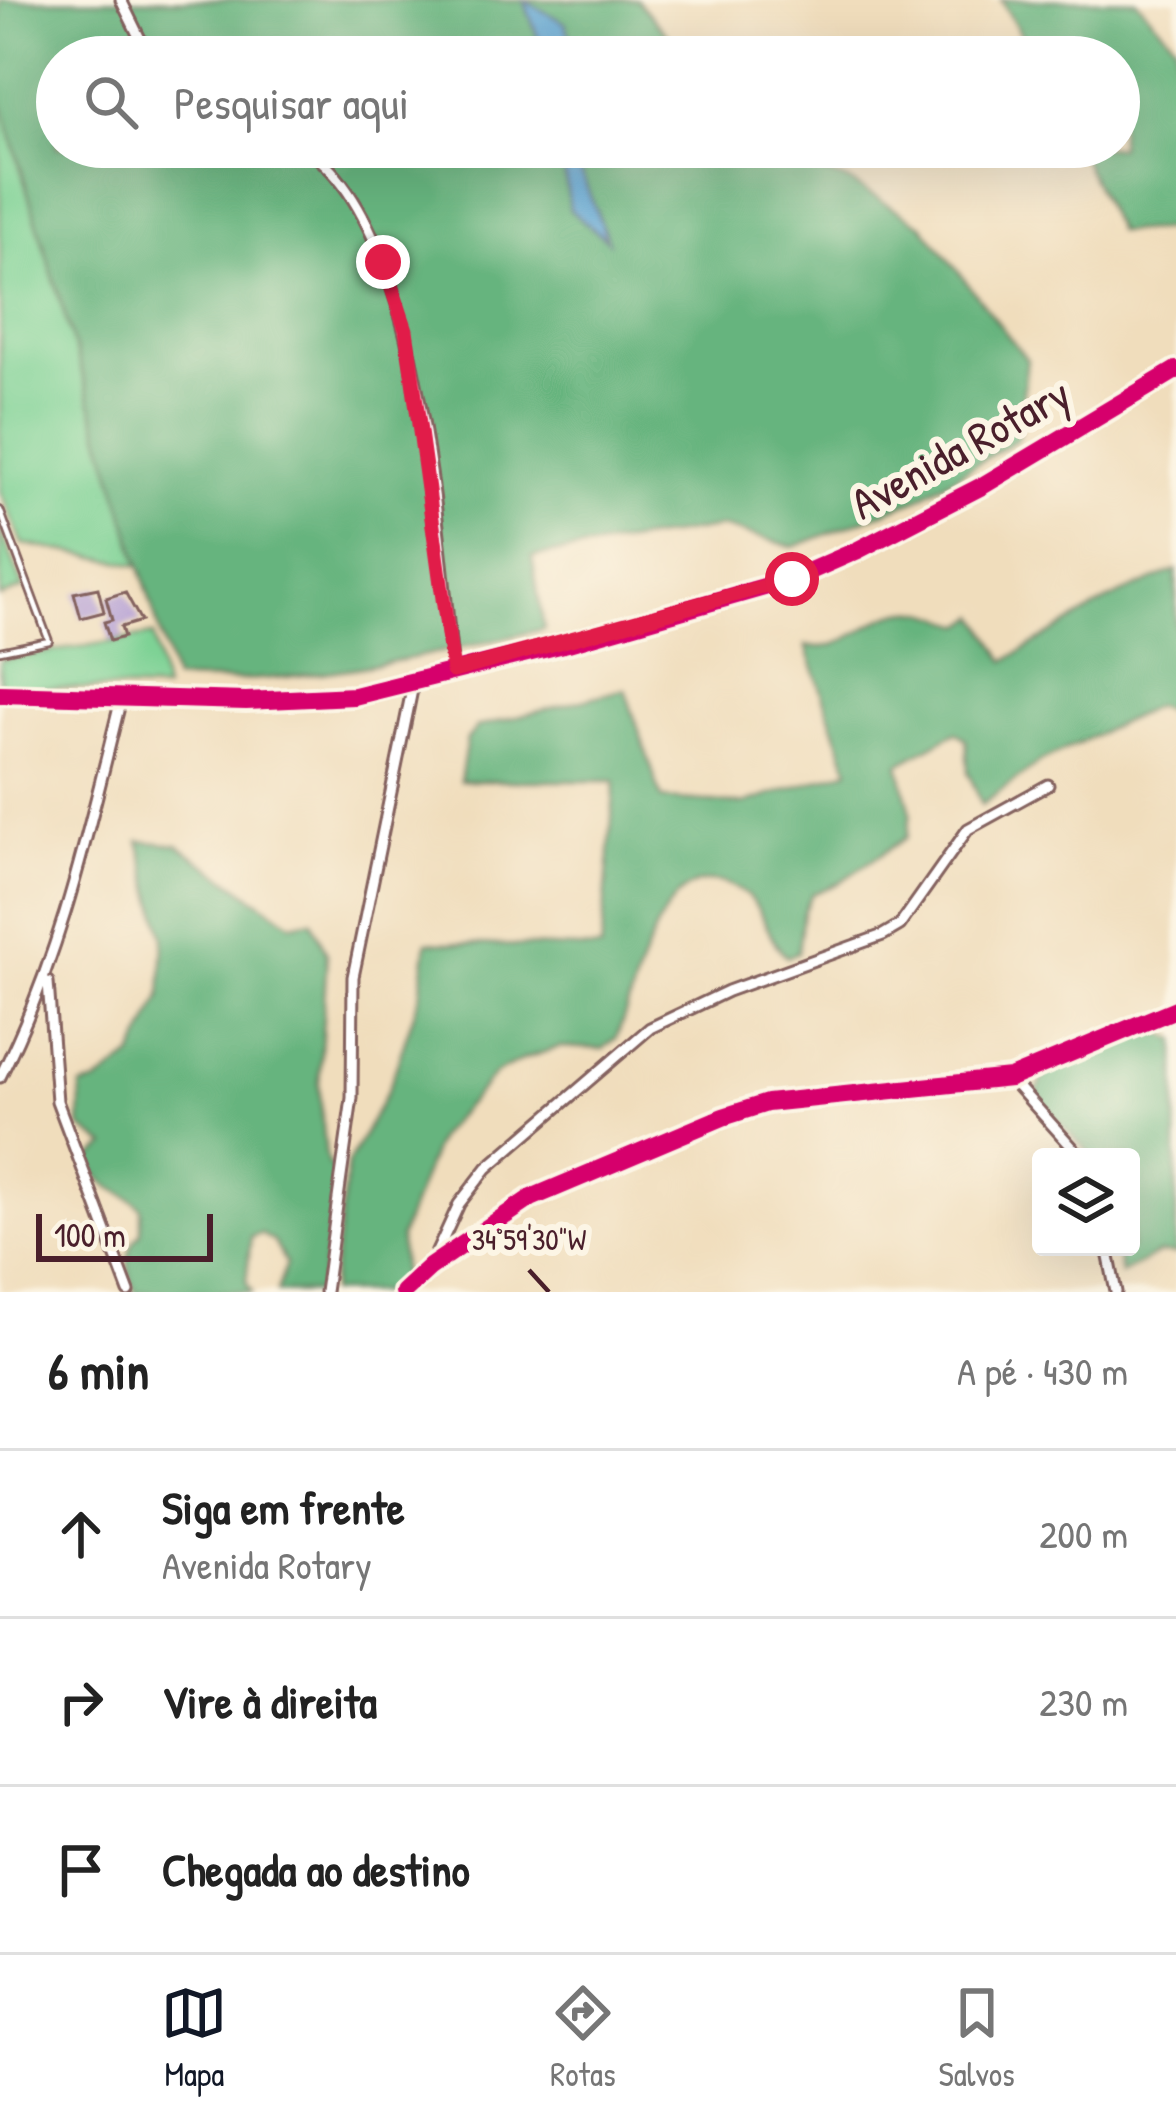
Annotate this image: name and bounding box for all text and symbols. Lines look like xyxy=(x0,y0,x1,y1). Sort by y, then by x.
search box xyxy=(36,36,1140,168)
icon: search xyxy=(78,69,144,135)
text: Pesquisar aqui xyxy=(174,72,409,133)
route end xyxy=(356,235,410,289)
street label: Avenida Rotary xyxy=(839,362,1080,533)
route start xyxy=(765,552,819,606)
map controls xyxy=(1032,1148,1140,1256)
button: layers xyxy=(1032,1148,1140,1256)
scale bar xyxy=(36,1208,213,1261)
text: 100 m xyxy=(54,1213,126,1257)
text: 34°59'30"W xyxy=(472,1219,587,1259)
text: 6 min xyxy=(48,1336,149,1405)
text: A pé · 430 m xyxy=(957,1344,1128,1397)
text: Siga em frente xyxy=(162,1477,405,1538)
icon: ahead xyxy=(48,1501,114,1567)
text: 200 m xyxy=(1039,1507,1128,1560)
text: Avenida Rotary xyxy=(162,1538,372,1591)
icon: right xyxy=(48,1669,114,1735)
text: Vire à direita xyxy=(162,1671,377,1732)
text: 230 m xyxy=(1039,1675,1128,1728)
icon: arrive xyxy=(48,1837,114,1903)
text: Chegada ao destino xyxy=(162,1839,470,1900)
tab: Mapa xyxy=(161,1980,227,2096)
tab: Rotas xyxy=(550,1980,616,2096)
tab: Salvos xyxy=(939,1980,1015,2096)

